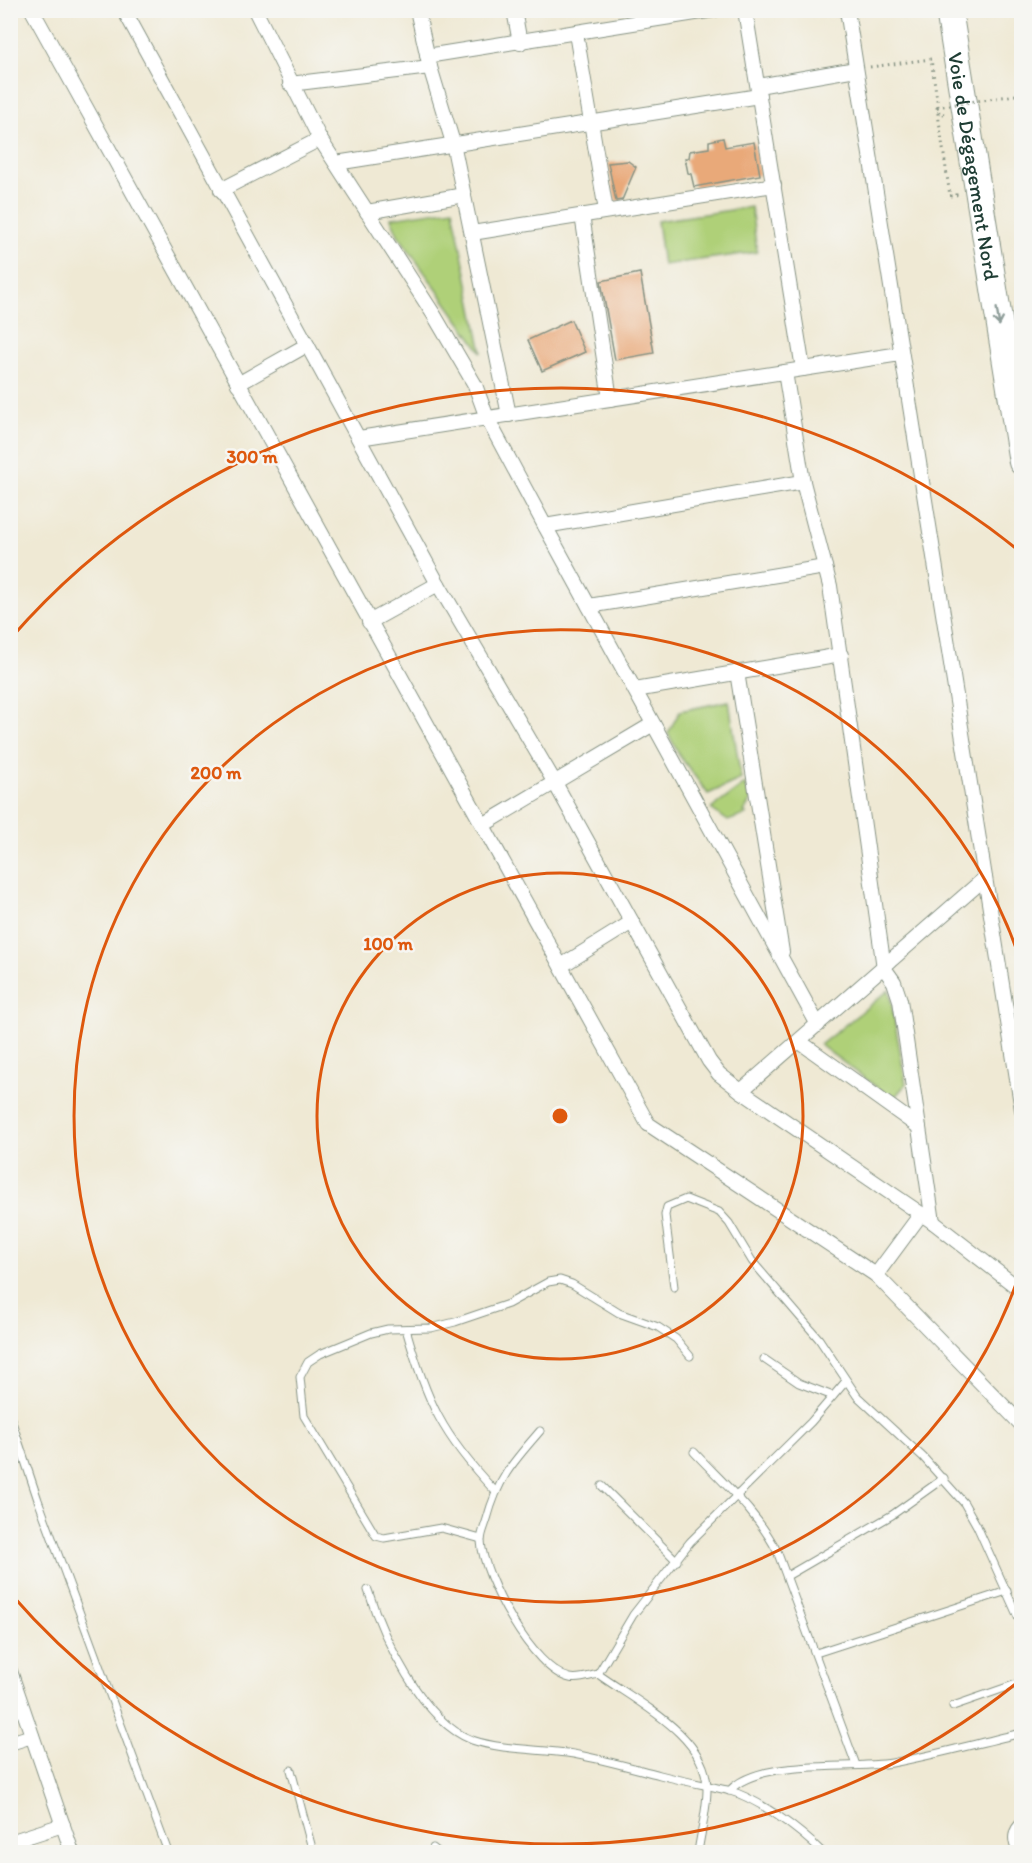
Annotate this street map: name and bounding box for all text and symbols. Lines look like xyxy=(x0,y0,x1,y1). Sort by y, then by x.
street label: Voie de Dégagement Nord xyxy=(943,50,1005,282)
one-way arrow xyxy=(993,307,1004,326)
text: 300 m xyxy=(226,446,278,468)
text: 200 m xyxy=(191,762,242,784)
text: 100 m xyxy=(363,933,414,955)
centre of rings xyxy=(550,1106,570,1126)

